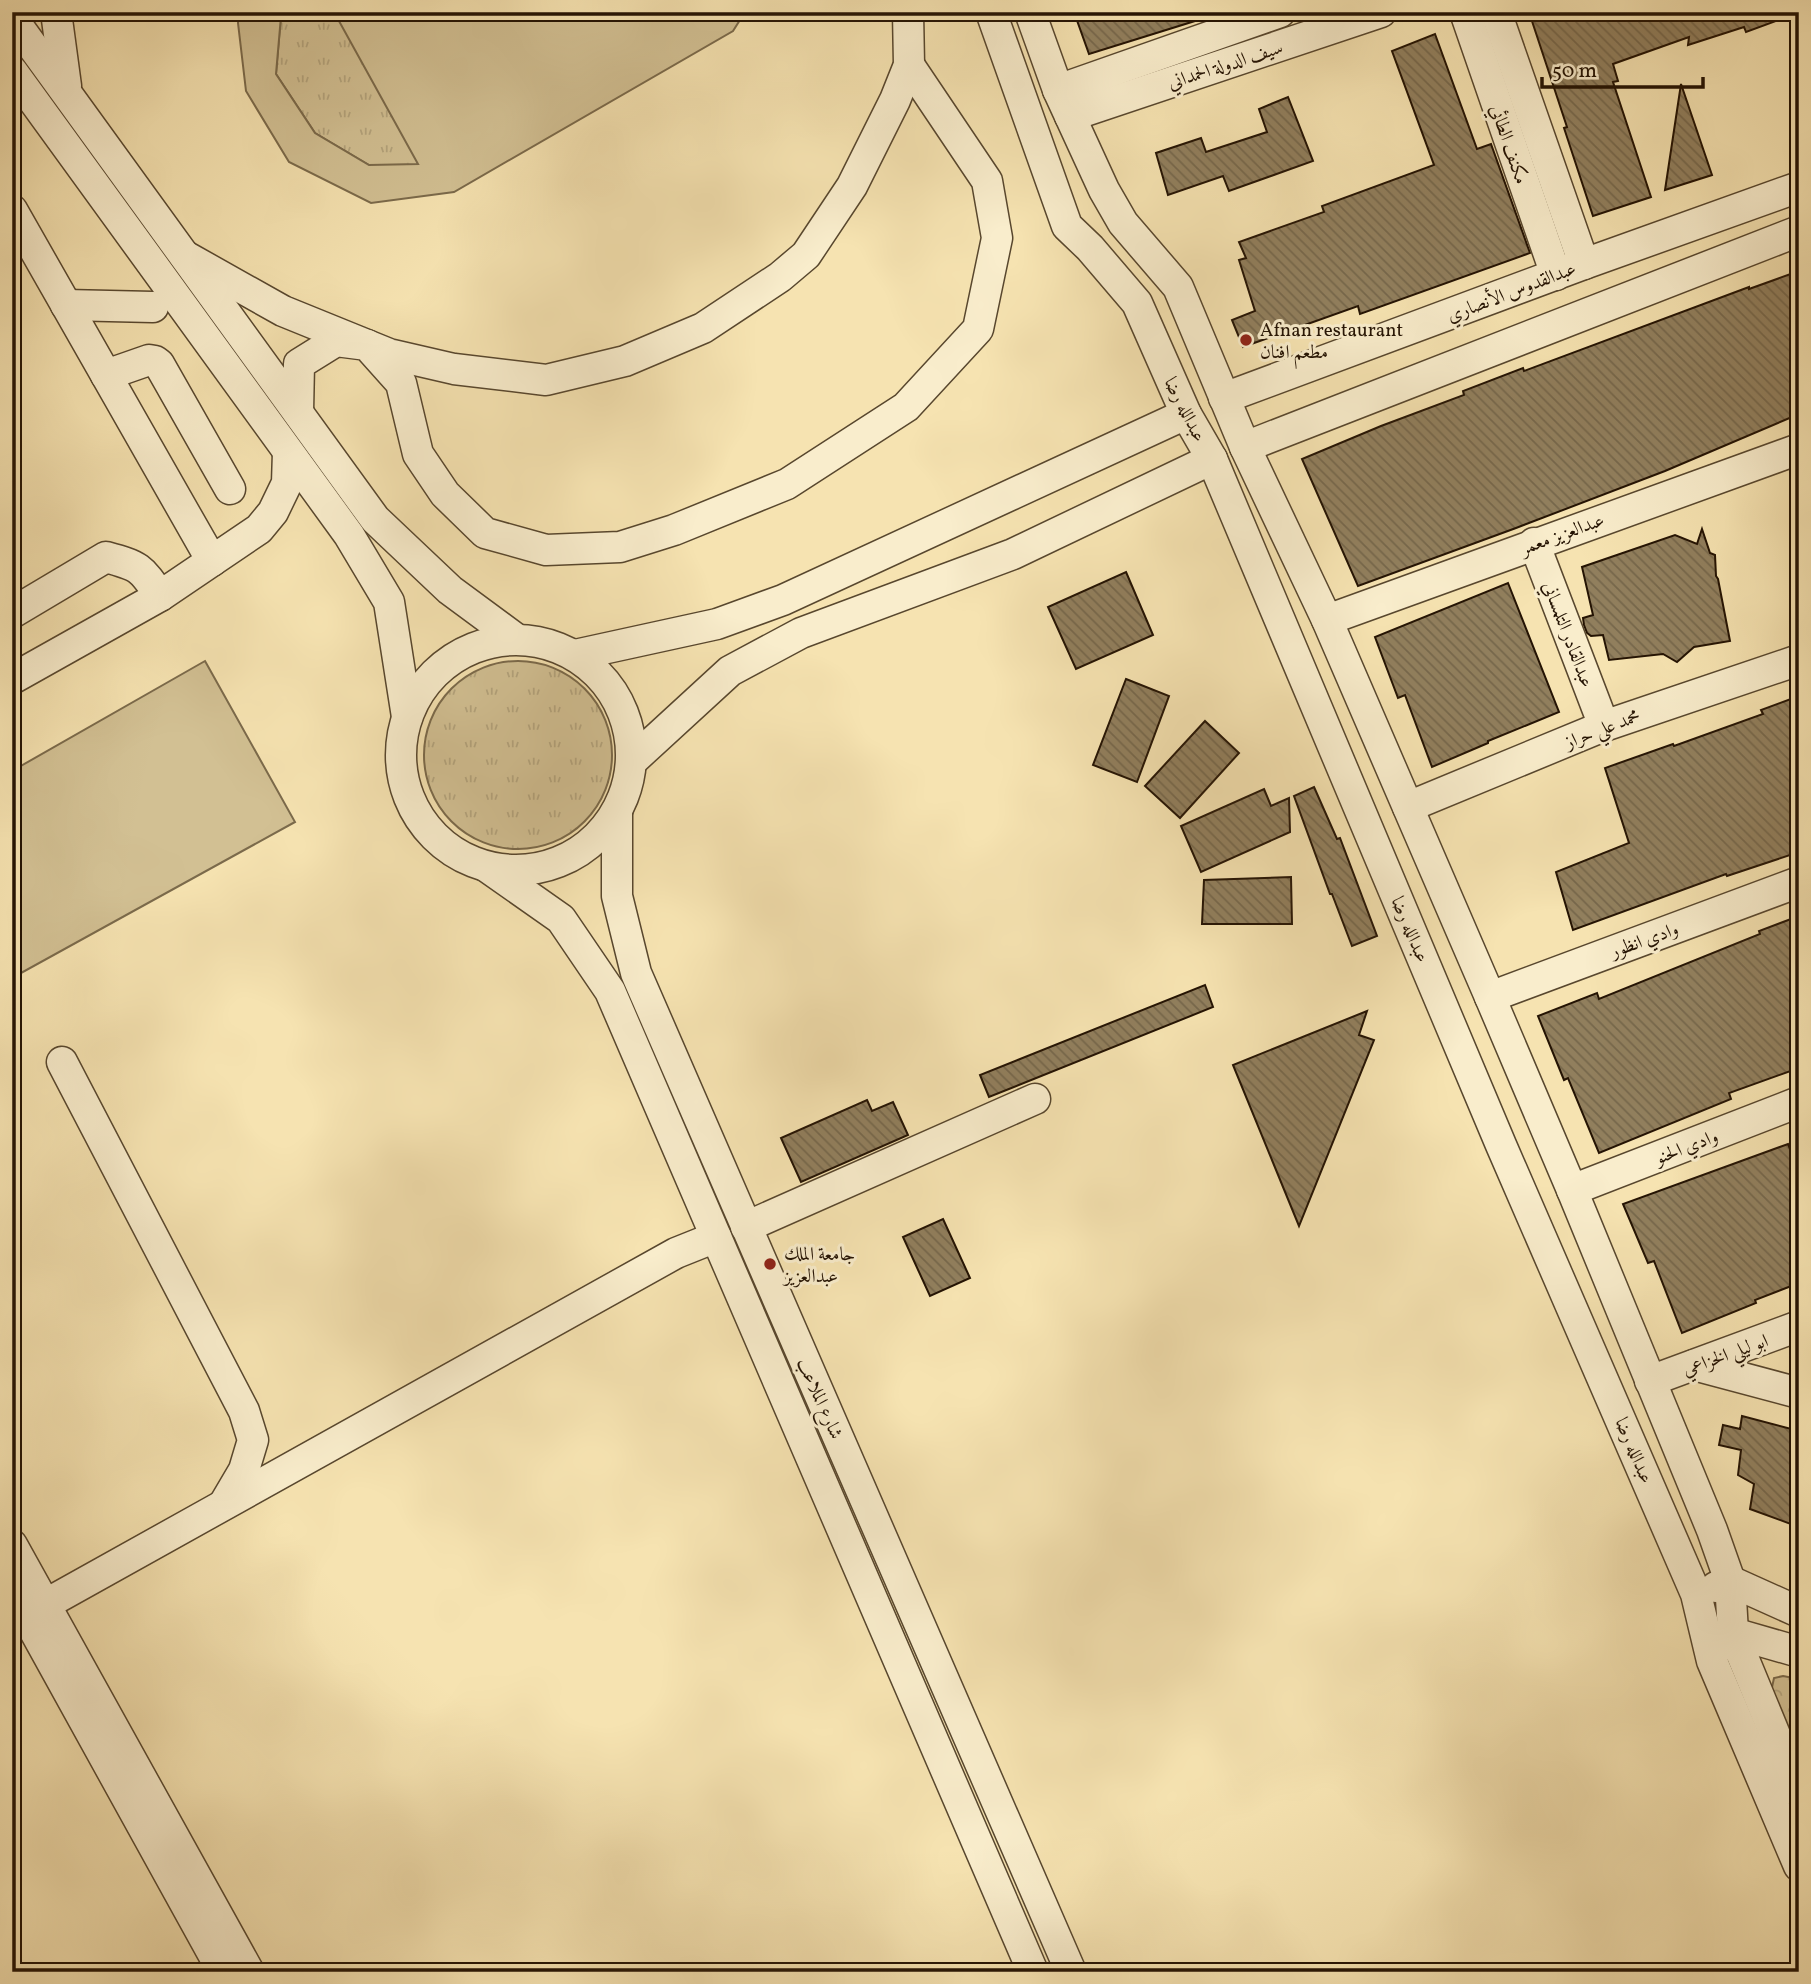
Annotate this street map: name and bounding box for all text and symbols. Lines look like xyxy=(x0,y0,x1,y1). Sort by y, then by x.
street label: سيف الدولة الحمداني xyxy=(1165,35,1287,98)
scale bar xyxy=(1542,46,1702,90)
text: 50 m xyxy=(1552,57,1597,86)
street label: مكنف الطائي xyxy=(1481,102,1534,188)
street label: عبدالقدوس الأنصاري xyxy=(1443,254,1580,330)
place label: Afnan restaurant مطعم افنان xyxy=(1260,318,1404,370)
marker: Afnan restaurant مطعم افنان xyxy=(1238,332,1254,348)
street label: عبدالله رضا xyxy=(1157,373,1212,447)
street label: عبدالعزيز معمر xyxy=(1515,508,1608,563)
street label: عبدالقادر التلمساني xyxy=(1534,578,1599,692)
street label: محمد علي حراز xyxy=(1559,704,1646,761)
street label: عبدالله رضا xyxy=(1384,893,1435,967)
street label: وادي انظور xyxy=(1605,917,1683,967)
street label: وادي الحنو xyxy=(1649,1124,1722,1173)
place label: جامعة الملك عبدالعزيز xyxy=(782,1242,855,1290)
marker: جامعة الملك عبدالعزيز xyxy=(762,1256,778,1272)
street label: ابو ليلي الخزاعي xyxy=(1679,1328,1774,1387)
street label: شارع الملاعب xyxy=(789,1354,849,1444)
street label: عبدالله رضا xyxy=(1608,1414,1659,1488)

